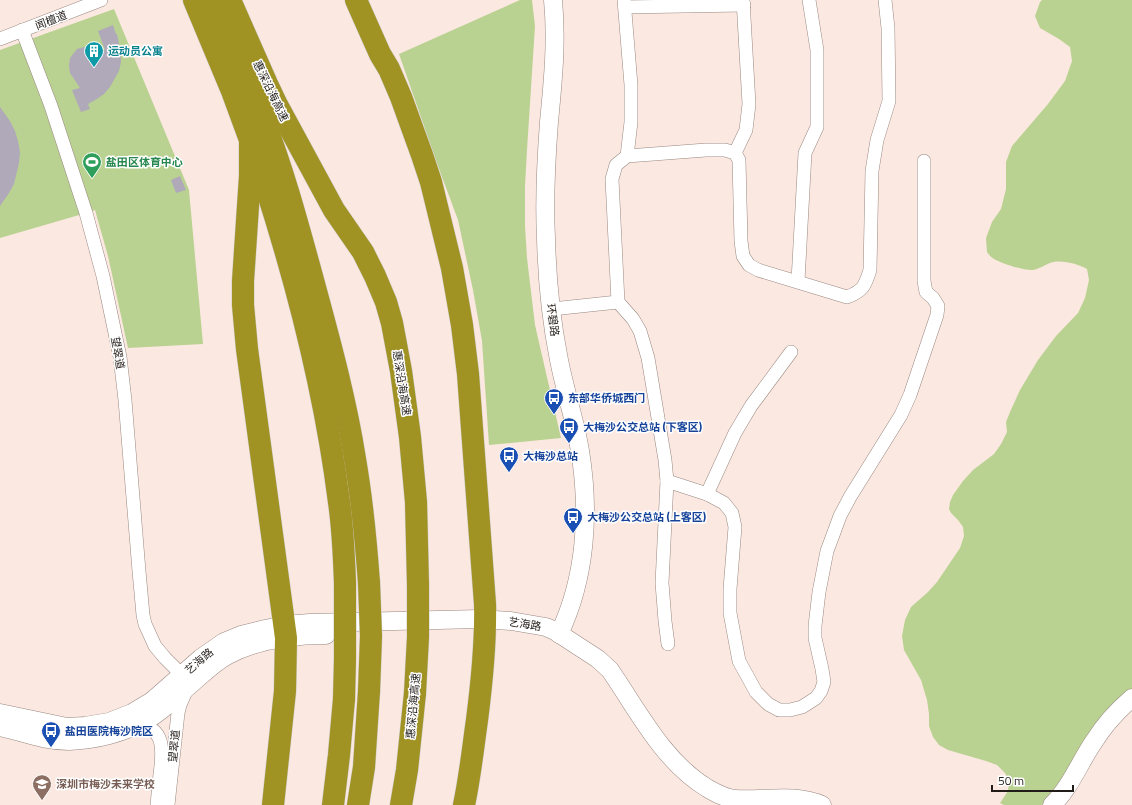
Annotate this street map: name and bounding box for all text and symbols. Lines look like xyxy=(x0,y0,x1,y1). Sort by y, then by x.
street label: 闻檀道 xyxy=(33,7,69,33)
building icon: 运动员公寓 xyxy=(83,40,105,68)
place label: 运动员公寓 xyxy=(108,43,163,59)
street label: 惠深沿海高速 xyxy=(249,58,293,124)
sports icon: 盐田区体育中心 xyxy=(81,151,103,179)
place label: 盐田区体育中心 xyxy=(106,154,183,170)
street label: 环碧路 xyxy=(543,303,563,337)
street label: 望翠道 xyxy=(107,335,129,371)
street label: 惠深沿海高速 xyxy=(389,349,415,417)
bus stop icon: 东部华侨城西门 xyxy=(543,387,565,415)
place label: 东部华侨城西门 xyxy=(568,390,645,406)
bus stop icon: 大梅沙公交总站 (下客区) xyxy=(558,416,580,444)
place label: 大梅沙公交总站 (下客区) xyxy=(583,419,702,435)
bus stop icon: 大梅沙总站 xyxy=(498,445,520,473)
place label: 大梅沙总站 xyxy=(523,448,578,464)
bus stop icon: 大梅沙公交总站 (上客区) xyxy=(562,506,584,534)
place label: 大梅沙公交总站 (上客区) xyxy=(587,509,706,525)
street label: 艺海路 xyxy=(507,614,543,634)
street label: 艺海路 xyxy=(181,644,217,678)
street label: 惠深沿海高速 xyxy=(402,672,424,740)
bus stop icon: 盐田医院梅沙院区 xyxy=(40,720,62,748)
place label: 盐田医院梅沙院区 xyxy=(65,723,153,739)
street label: 望翠道 xyxy=(164,729,184,763)
scale bar xyxy=(992,767,1073,793)
text: 50 m xyxy=(998,771,1024,790)
school or university icon: 深圳市梅沙未来学校 xyxy=(31,773,53,801)
place label: 深圳市梅沙未来学校 xyxy=(56,776,155,792)

